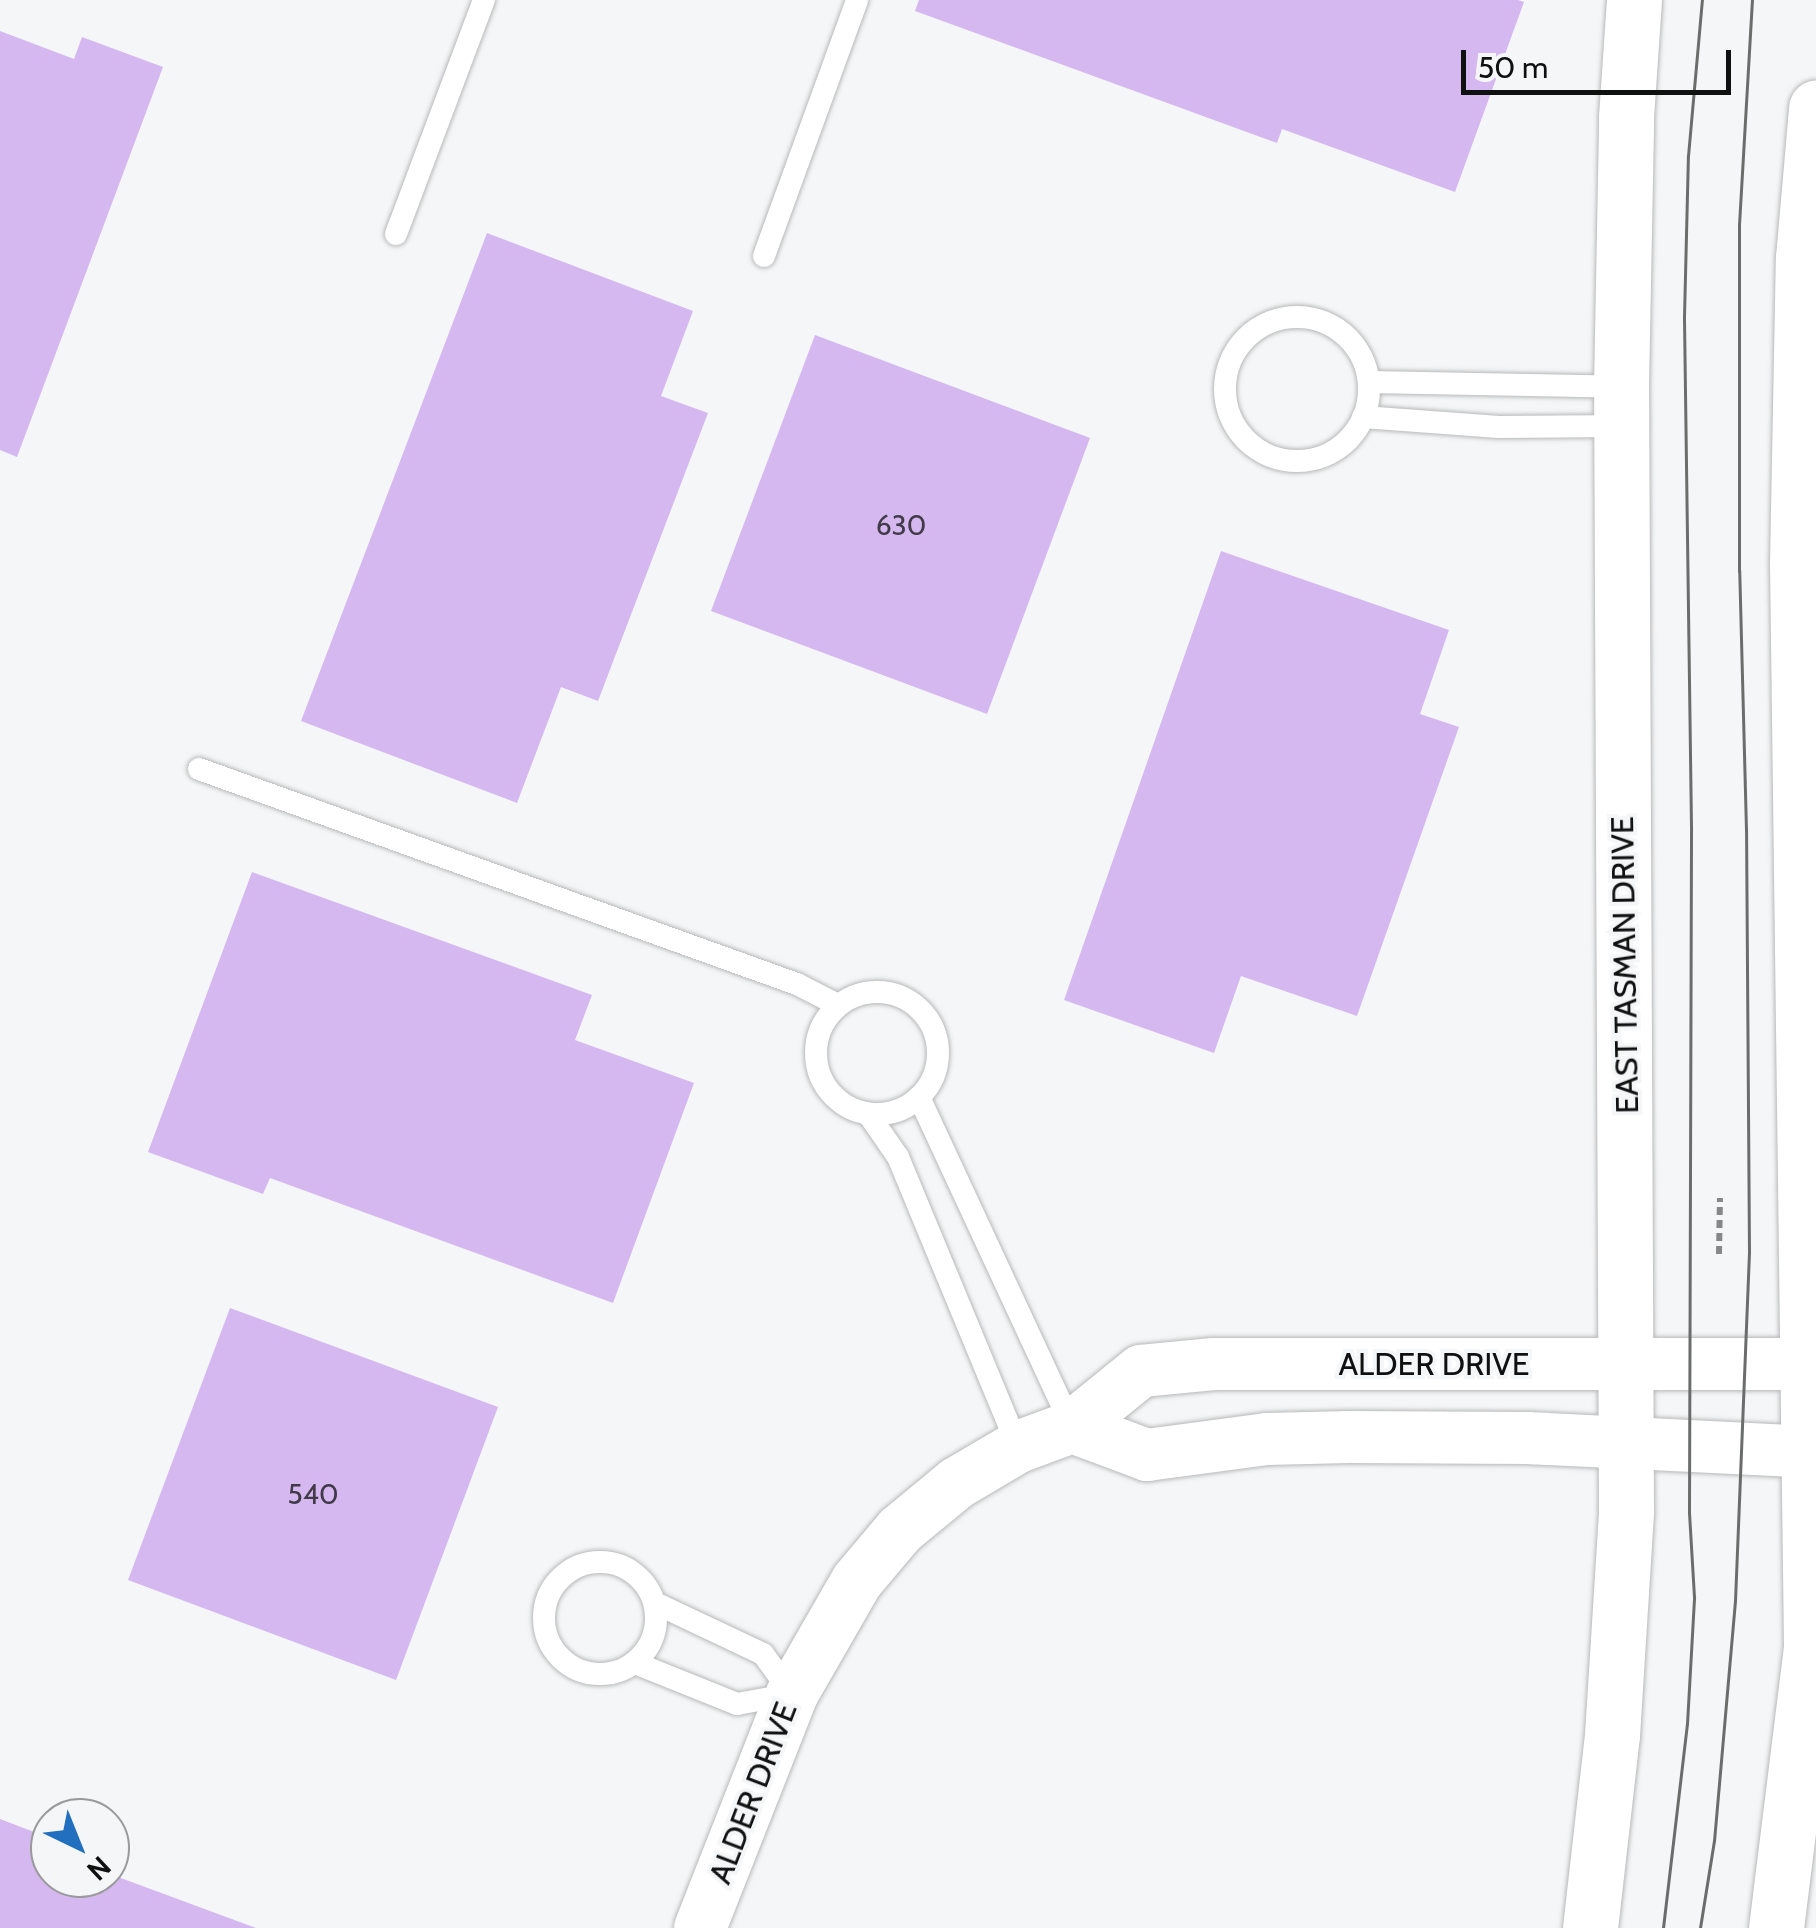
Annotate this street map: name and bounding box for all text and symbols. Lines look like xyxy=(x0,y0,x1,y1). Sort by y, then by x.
scale bar xyxy=(1466,30,1736,92)
text: 50 m xyxy=(1478,49,1548,86)
house number: 630 xyxy=(876,508,926,542)
street label: EAST TASMAN DRIVE xyxy=(1603,816,1647,1114)
street label: ALDER DRIVE xyxy=(1338,1345,1530,1383)
house number: 540 xyxy=(288,1477,338,1511)
street label: ALDER DRIVE xyxy=(701,1697,805,1889)
north arrow xyxy=(30,1798,130,1898)
text: N xyxy=(80,1849,118,1888)

